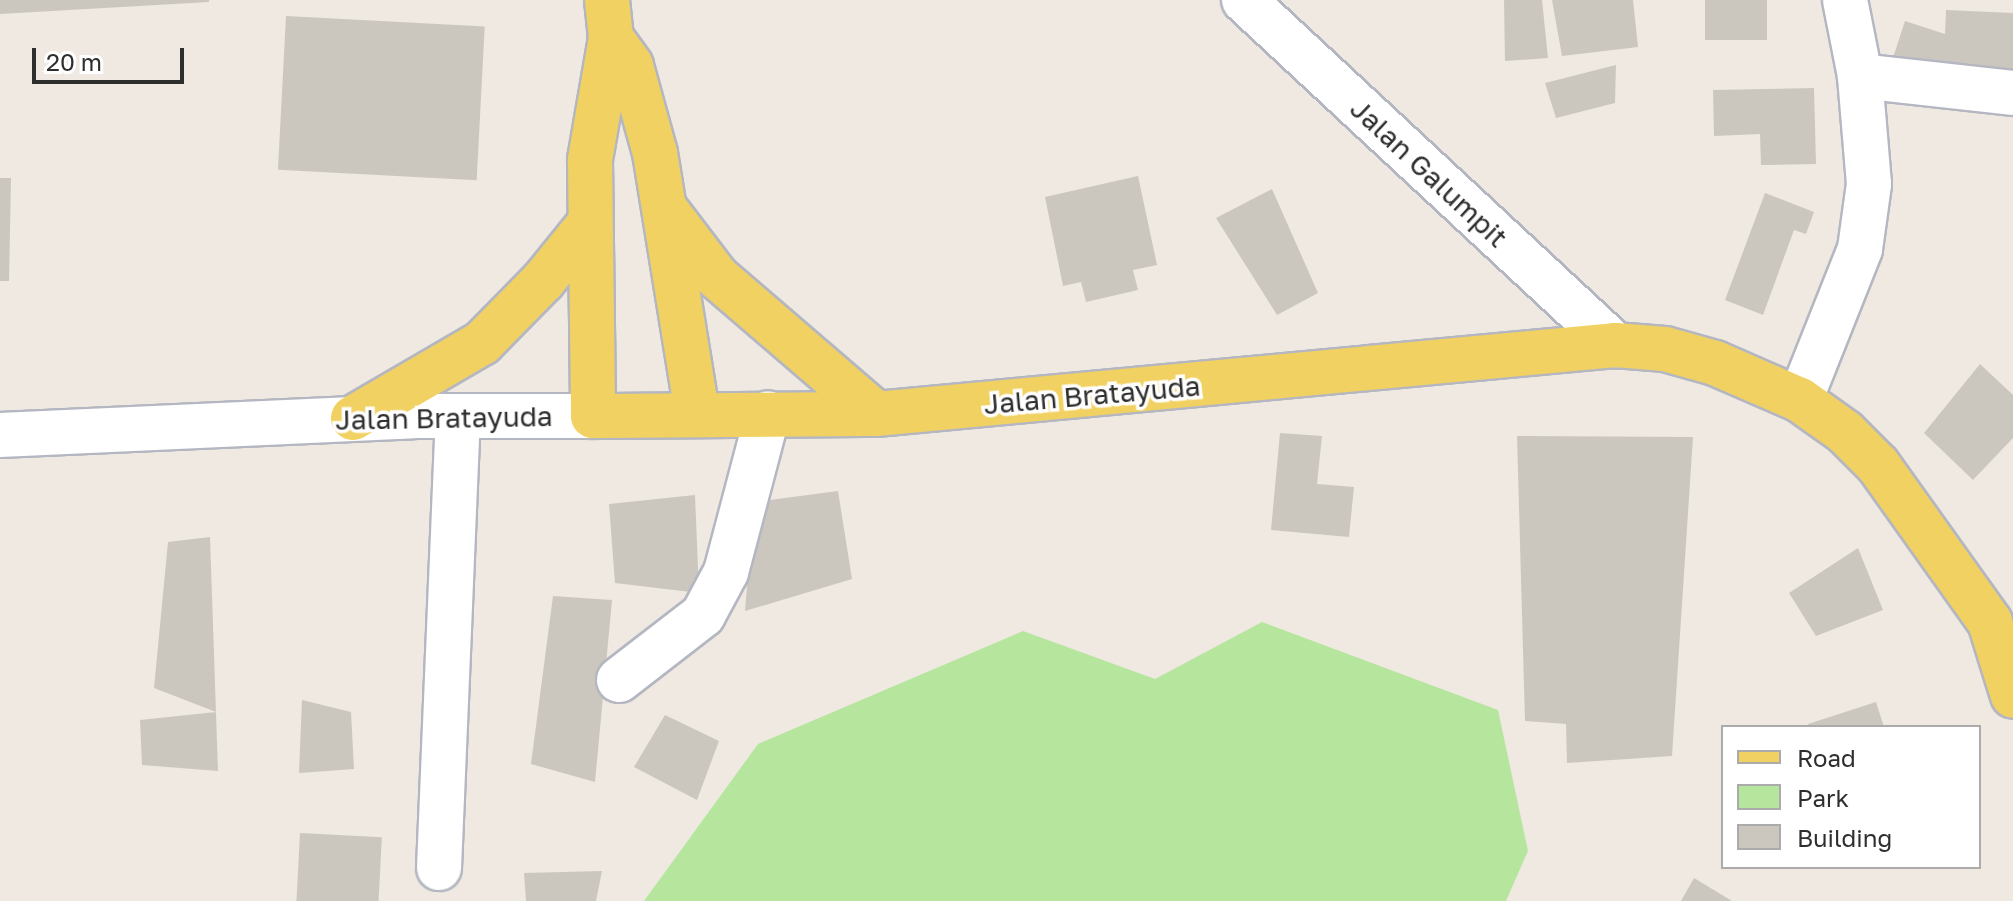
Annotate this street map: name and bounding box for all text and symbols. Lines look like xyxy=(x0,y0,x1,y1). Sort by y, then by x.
scale bar xyxy=(36,32,188,82)
text: 20 m xyxy=(46,47,102,76)
street label: Jalan Galumpit xyxy=(1343,92,1515,254)
street label: Jalan Bratayuda xyxy=(982,369,1202,421)
street label: Jalan Bratayuda xyxy=(335,399,553,437)
legend xyxy=(1721,725,1981,869)
text: Road xyxy=(1797,743,1856,772)
text: Park xyxy=(1797,783,1849,812)
text: Building xyxy=(1797,823,1892,852)

